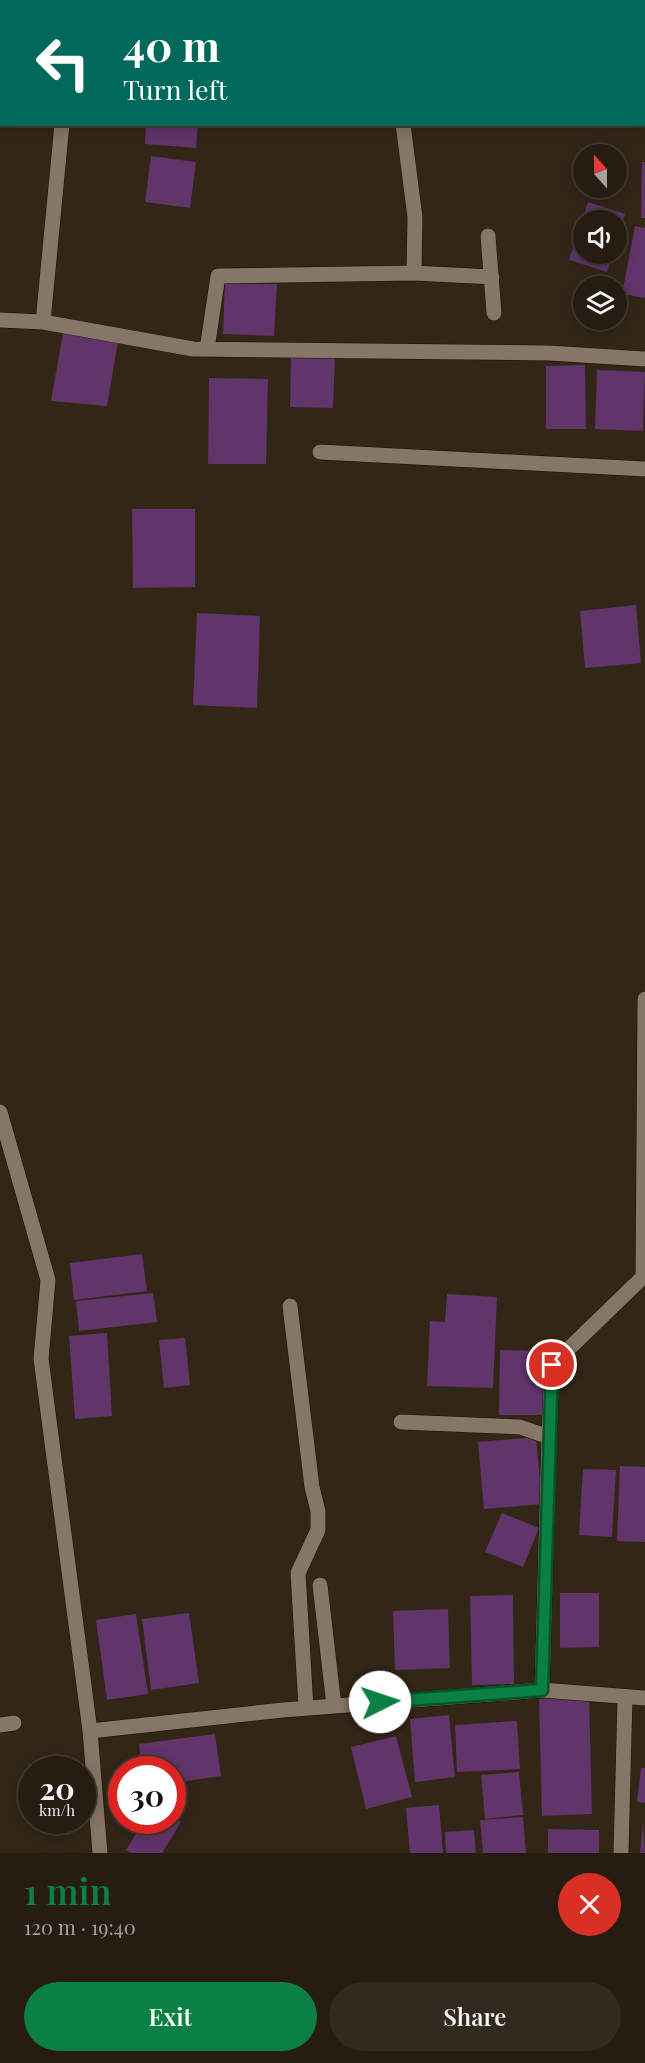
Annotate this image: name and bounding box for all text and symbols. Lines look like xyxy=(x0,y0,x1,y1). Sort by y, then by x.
text: 40 m xyxy=(123,17,220,73)
icon: left xyxy=(24,24,102,102)
text: Turn left xyxy=(123,71,227,107)
north arrow xyxy=(573,144,627,198)
map controls xyxy=(573,144,627,330)
button: sound xyxy=(573,210,627,264)
button: layers xyxy=(573,276,627,330)
pin xyxy=(526,1339,577,1390)
icon: arrive xyxy=(535,1348,568,1381)
position arrow xyxy=(348,1670,412,1734)
speed limit sign: 30 xyxy=(108,1756,186,1834)
text: 20 xyxy=(39,1768,75,1808)
text: km/h xyxy=(39,1800,75,1820)
text: 1 min xyxy=(24,1866,112,1914)
button: close xyxy=(558,1873,621,1936)
text: 120 m · 19:40 xyxy=(24,1913,136,1940)
button: Exit xyxy=(24,1982,317,2051)
button: Share xyxy=(329,1982,621,2051)

